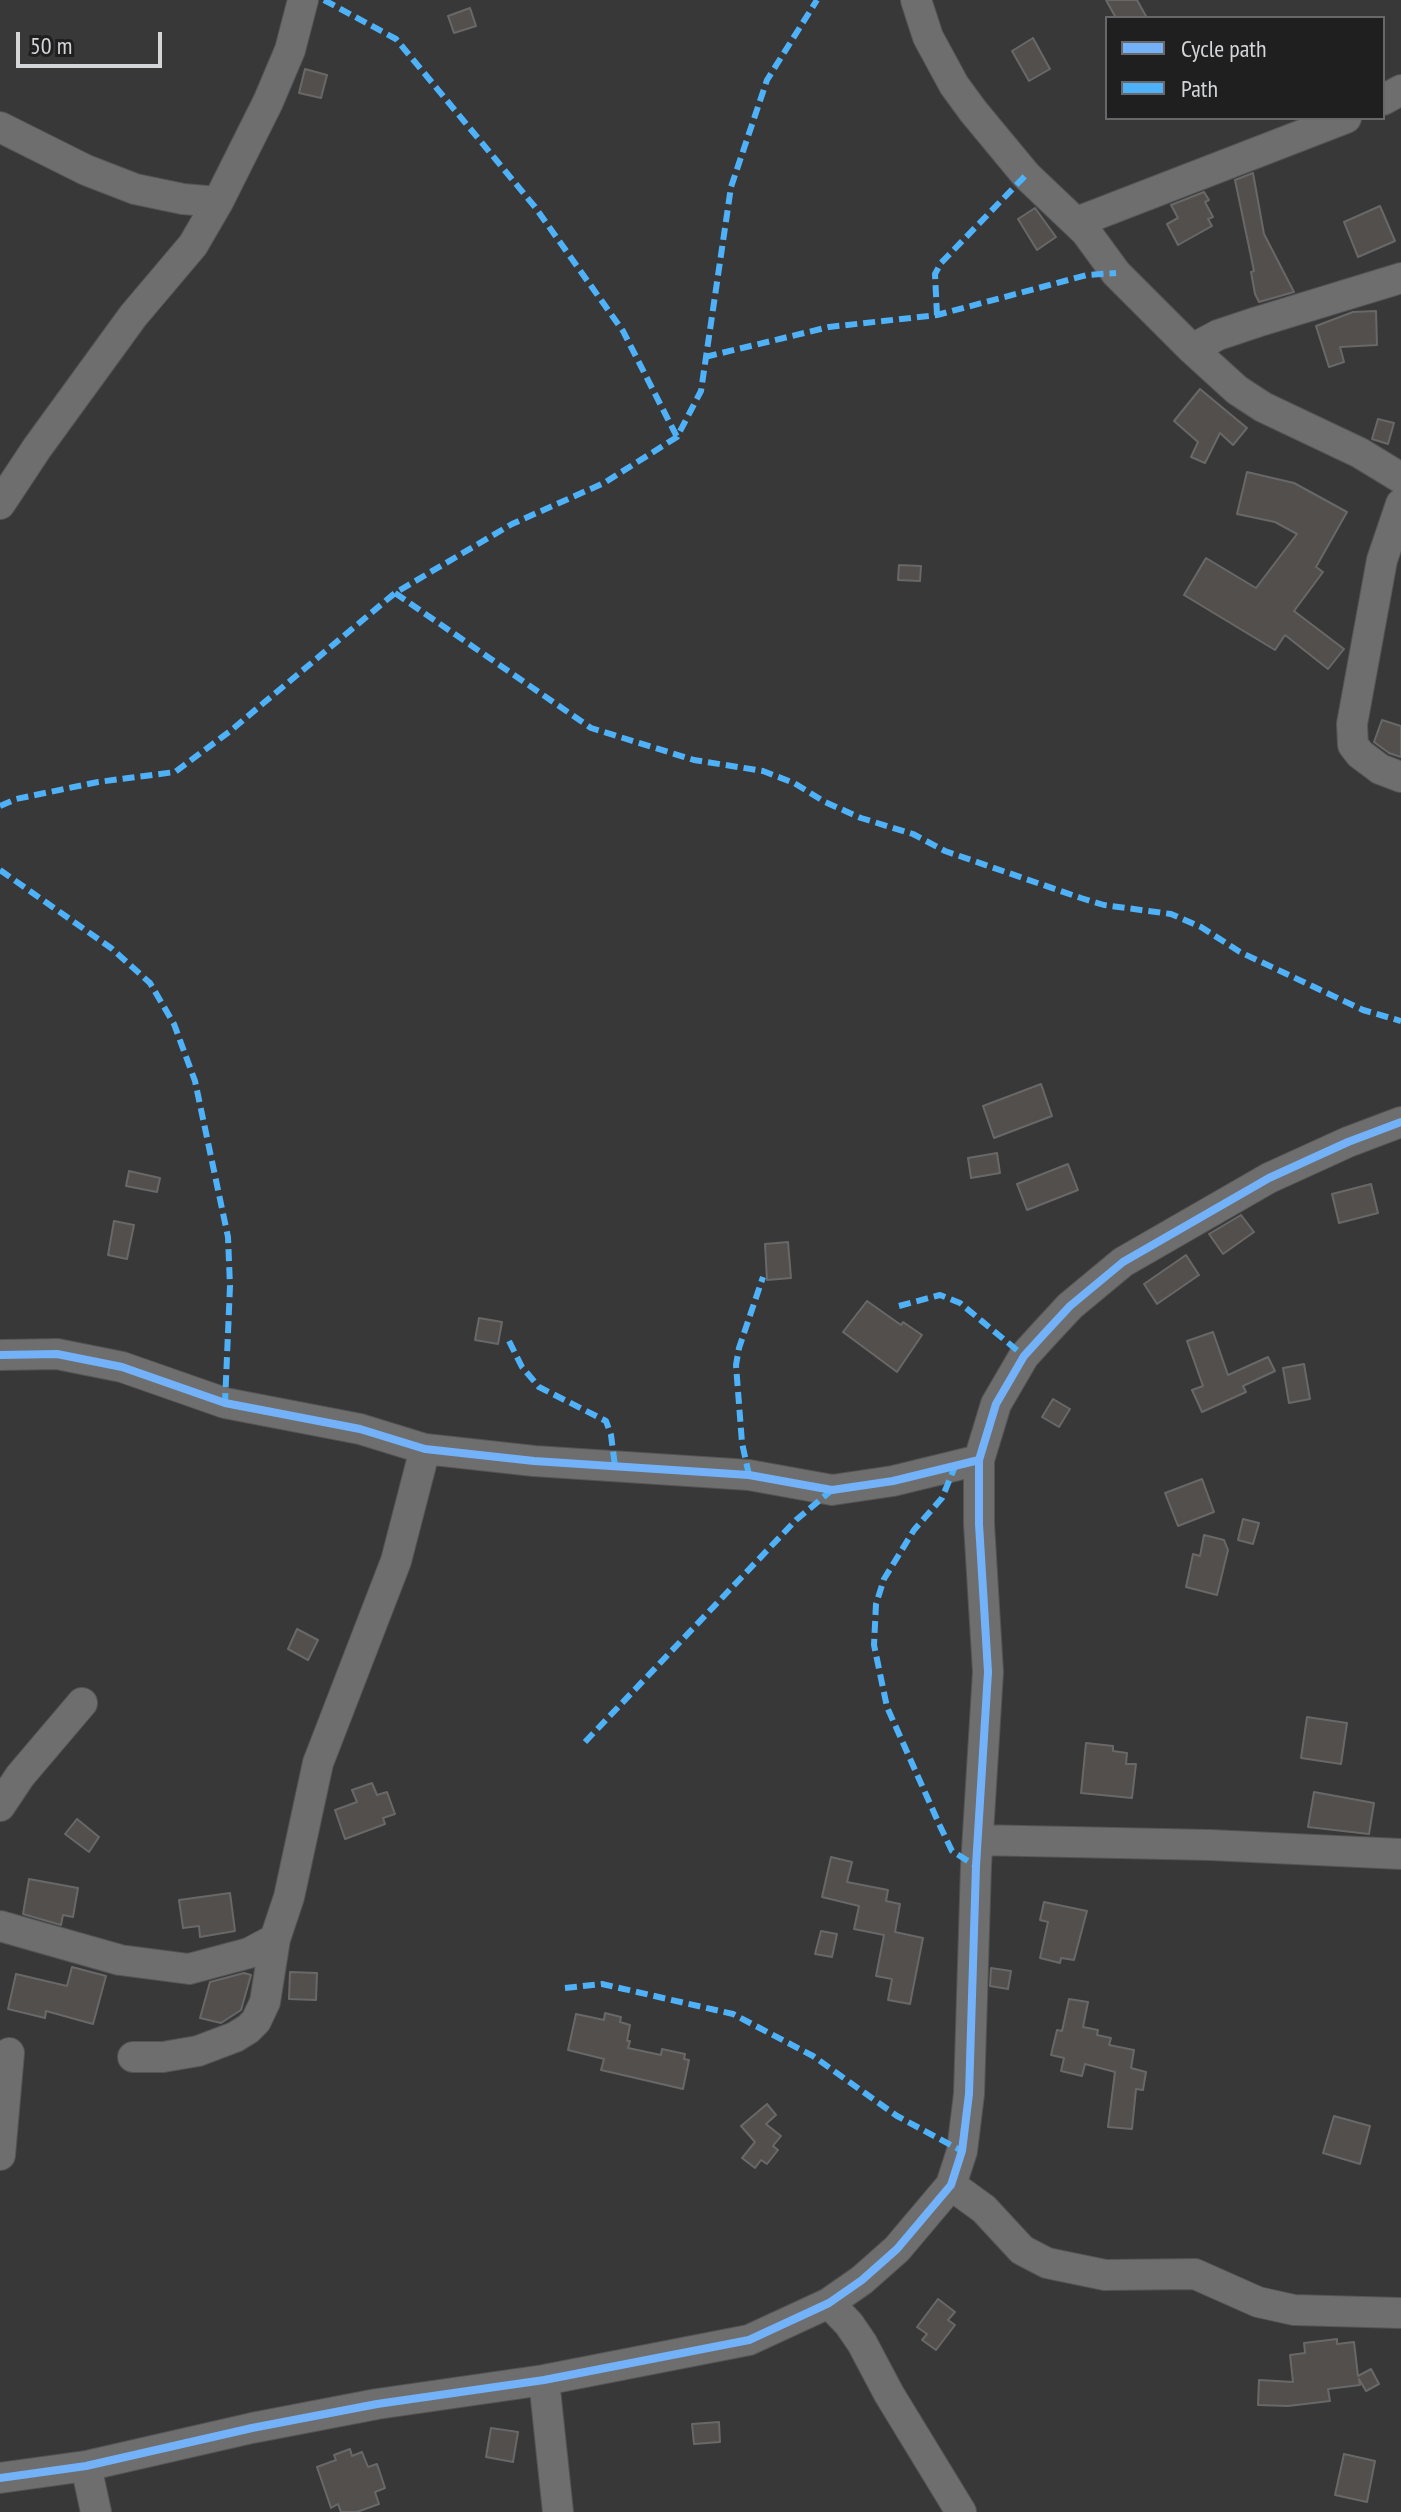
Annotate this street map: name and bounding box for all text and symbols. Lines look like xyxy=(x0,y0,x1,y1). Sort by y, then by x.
scale bar xyxy=(20,16,166,66)
legend xyxy=(1105,16,1385,120)
text: 50 m xyxy=(30,30,72,61)
text: Cycle path xyxy=(1181,33,1267,64)
text: Path xyxy=(1181,73,1218,104)

